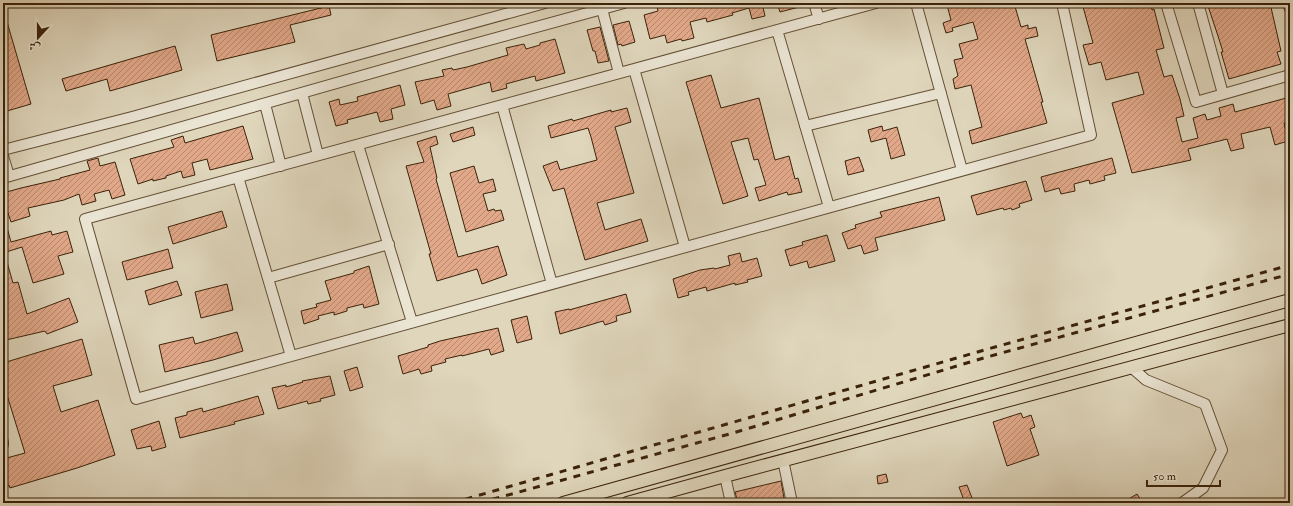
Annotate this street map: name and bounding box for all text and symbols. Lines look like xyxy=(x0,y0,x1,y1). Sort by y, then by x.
north arrow xyxy=(18,18,58,58)
text: ش xyxy=(27,39,42,55)
scale bar xyxy=(1147,462,1220,488)
text: 50 m xyxy=(1153,469,1177,484)

